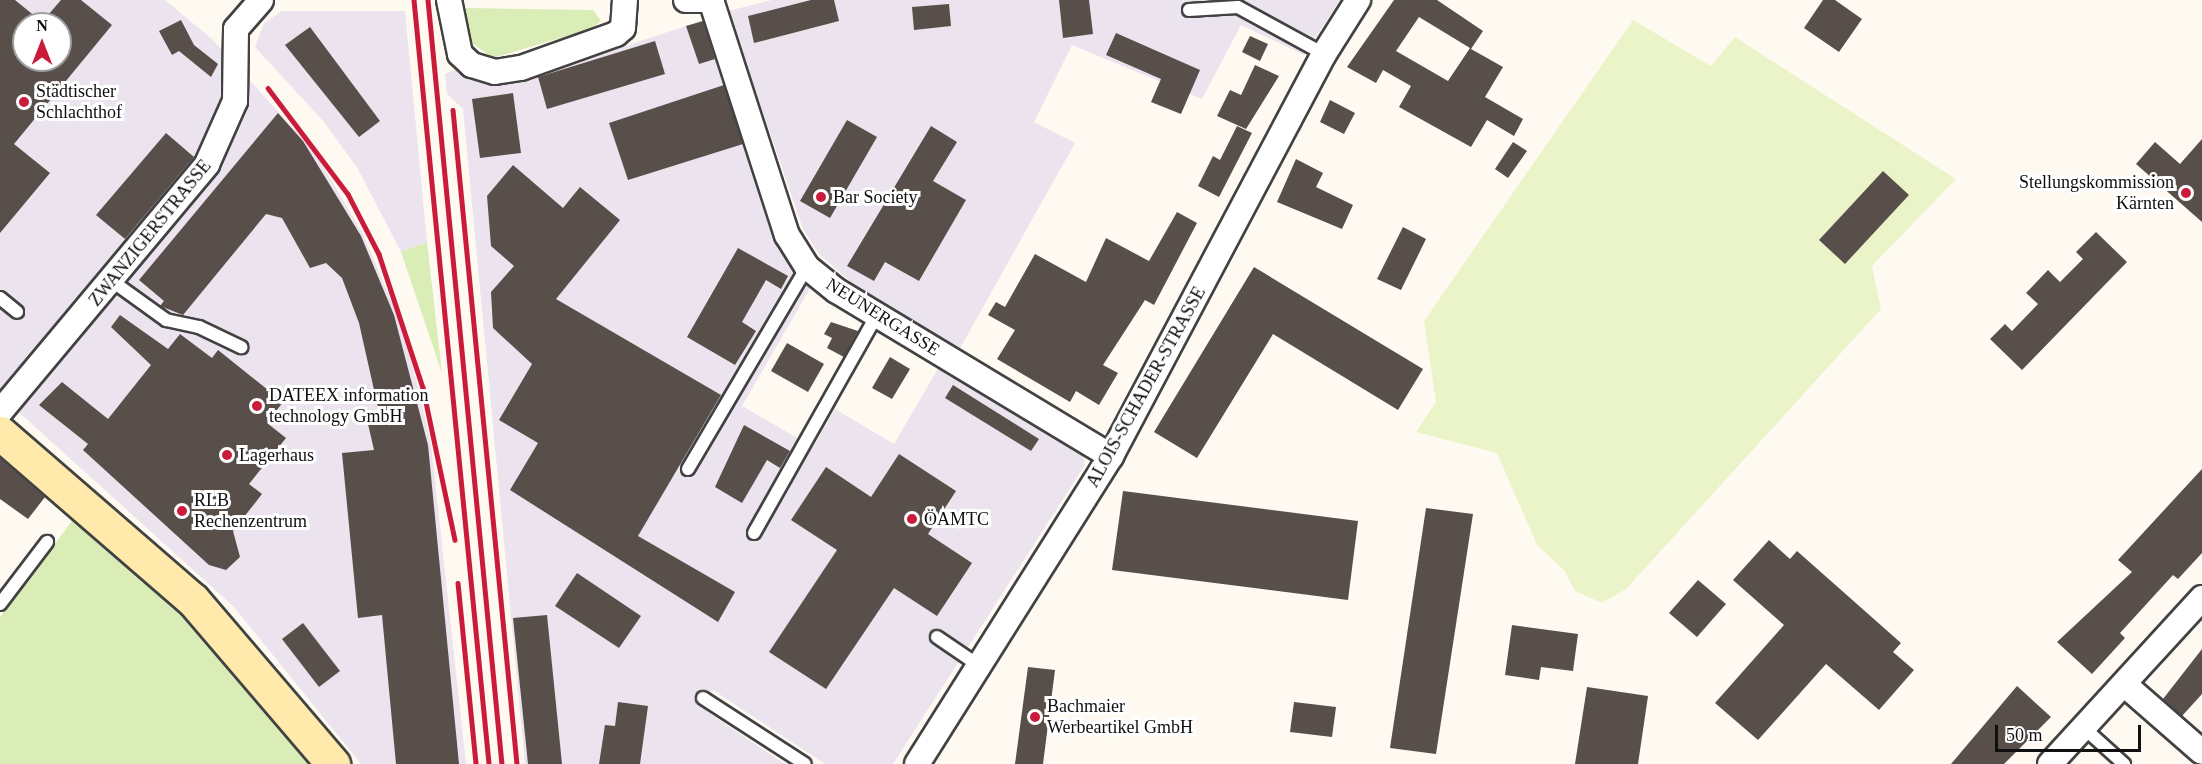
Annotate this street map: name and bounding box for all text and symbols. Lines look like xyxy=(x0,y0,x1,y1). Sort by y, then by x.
north arrow xyxy=(12,12,72,72)
text: N xyxy=(36,17,48,34)
place label: Städtischer Schlachthof xyxy=(36,81,122,124)
marker: Städtischer Schlachthof xyxy=(17,95,31,109)
street label: ZWANZIGERSTRASSE xyxy=(84,155,216,311)
place label: Stellungskommission Kärnten xyxy=(2019,172,2174,214)
place label: Bar Society xyxy=(833,186,917,208)
marker: Stellungskommission Kärnten xyxy=(2179,186,2193,200)
marker: Bar Society xyxy=(814,190,828,204)
street label: NEUNERGASSE xyxy=(822,273,944,361)
street label: ALOIS-SCHADER-STRASSE xyxy=(1082,283,1210,491)
place label: DATEEX information technology GmbH xyxy=(269,385,428,428)
marker: DATEEX information technology GmbH xyxy=(250,399,264,413)
place label: Lagerhaus xyxy=(239,444,314,466)
marker: Lagerhaus xyxy=(220,448,234,462)
place label: RLB Rechenzentrum xyxy=(194,490,307,532)
marker: RLB Rechenzentrum xyxy=(175,504,189,518)
place label: ÖAMTC xyxy=(924,508,989,530)
marker: ÖAMTC xyxy=(905,512,919,526)
place label: Bachmaier Werbeartikel GmbH xyxy=(1047,696,1193,738)
marker: Bachmaier Werbeartikel GmbH xyxy=(1028,710,1042,724)
scale bar xyxy=(1998,713,2144,751)
text: 50 m xyxy=(2006,725,2043,745)

